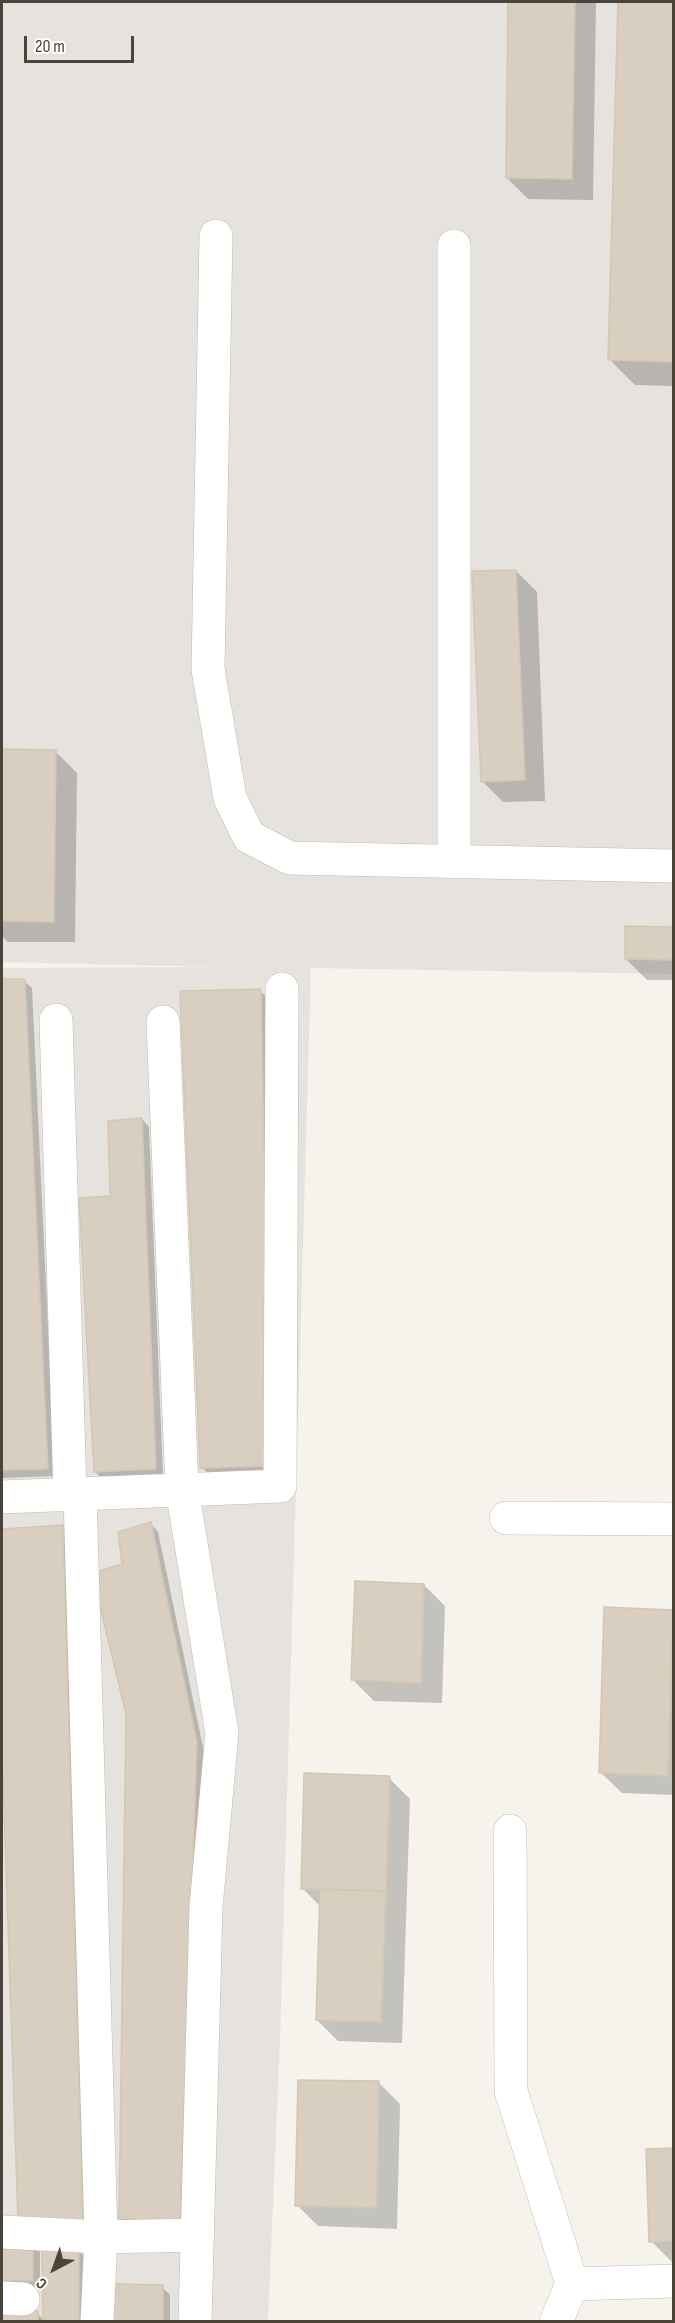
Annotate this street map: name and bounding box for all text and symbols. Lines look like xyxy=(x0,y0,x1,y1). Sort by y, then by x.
scale bar xyxy=(27,24,136,62)
text: 20 m xyxy=(35,36,65,57)
north arrow xyxy=(24,2239,84,2299)
text: С xyxy=(33,2273,51,2293)

